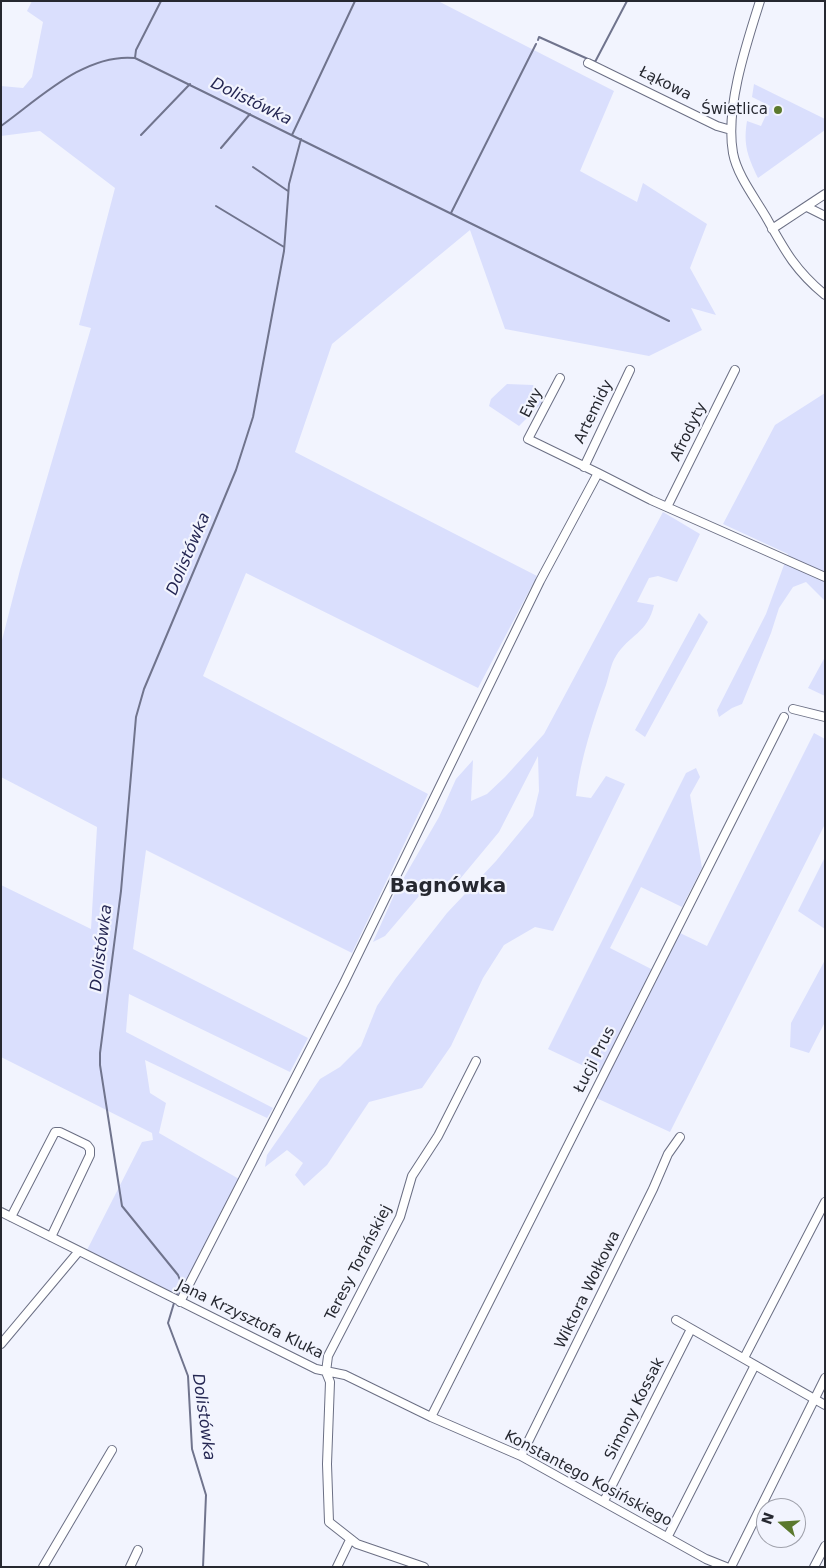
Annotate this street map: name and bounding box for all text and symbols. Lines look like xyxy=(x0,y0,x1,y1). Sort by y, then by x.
street label: Łąkowa xyxy=(636,63,694,105)
water label: Dolistówka xyxy=(207,74,295,130)
place label: Świetlica xyxy=(701,101,768,119)
marker: Świetlica xyxy=(772,104,784,116)
street label: Artemidy xyxy=(571,377,617,447)
street label: Ewy xyxy=(517,385,547,421)
street label: Afrodyty xyxy=(667,400,711,464)
water label: Dolistówka xyxy=(163,510,215,598)
district label: Bagnówka xyxy=(390,875,506,899)
water label: Dolistówka xyxy=(87,903,117,993)
street label: Łucji Prus xyxy=(571,1024,619,1096)
street label: Teresy Torańskiej xyxy=(322,1202,396,1324)
street label: Wiktora Wołkowa xyxy=(552,1228,624,1352)
street label: Jana Krzysztofa Kluka xyxy=(174,1277,326,1363)
street label: Simony Kossak xyxy=(601,1355,669,1463)
water label: Dolistówka xyxy=(187,1372,219,1462)
street label: Konstantego Kosińskiego xyxy=(501,1427,675,1531)
north arrow xyxy=(756,1498,806,1548)
text: N xyxy=(758,1510,777,1527)

